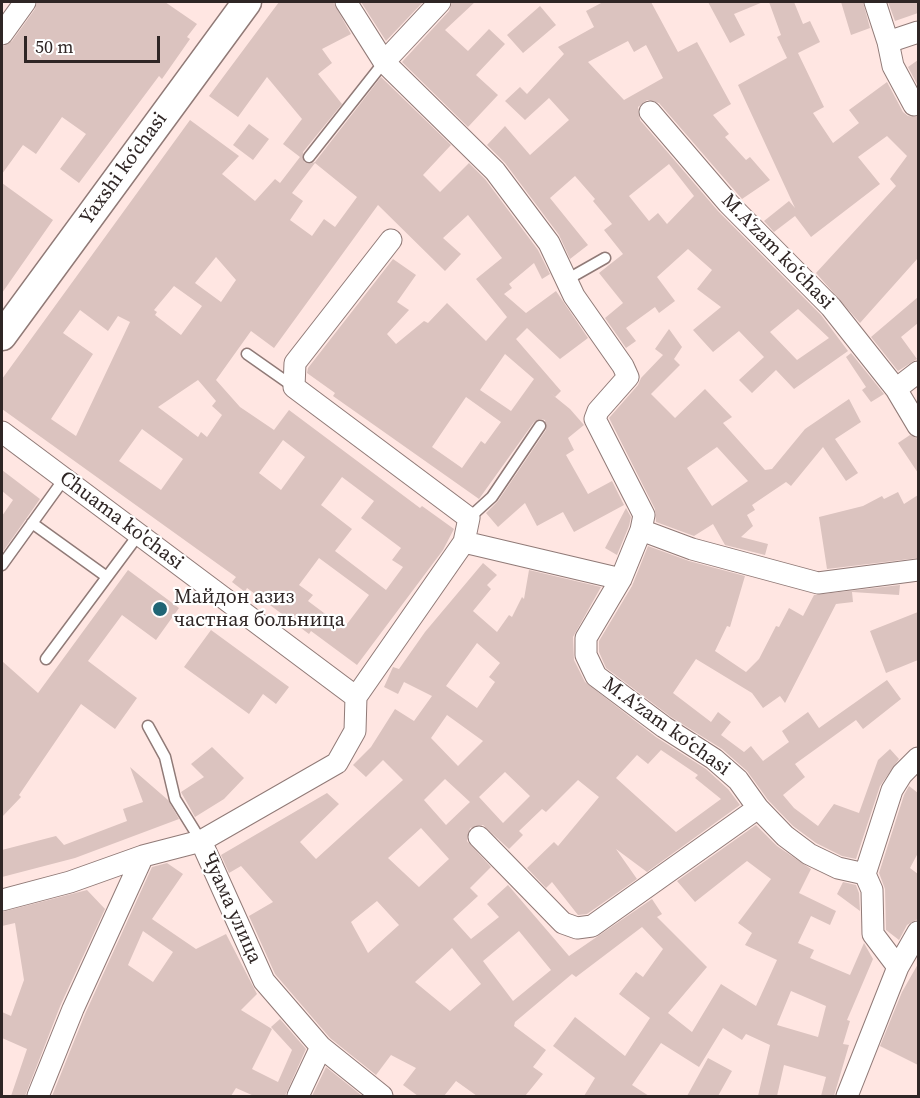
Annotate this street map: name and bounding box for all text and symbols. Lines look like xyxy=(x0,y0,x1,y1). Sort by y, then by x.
scale bar xyxy=(27,24,164,62)
text: 50 m xyxy=(35,34,73,59)
street label: Yaxshi koʻchasi xyxy=(75,108,173,230)
street label: M.Aʻzam koʻchasi xyxy=(716,189,838,315)
street label: Chuama ko'chasi xyxy=(54,467,188,575)
place label: Майдон азиз частная больница xyxy=(174,586,345,633)
marker: Майдон азиз частная больница xyxy=(151,600,169,618)
street label: M.Aʻzam koʻchasi xyxy=(598,673,734,781)
street label: Чуама улица xyxy=(196,849,266,967)

